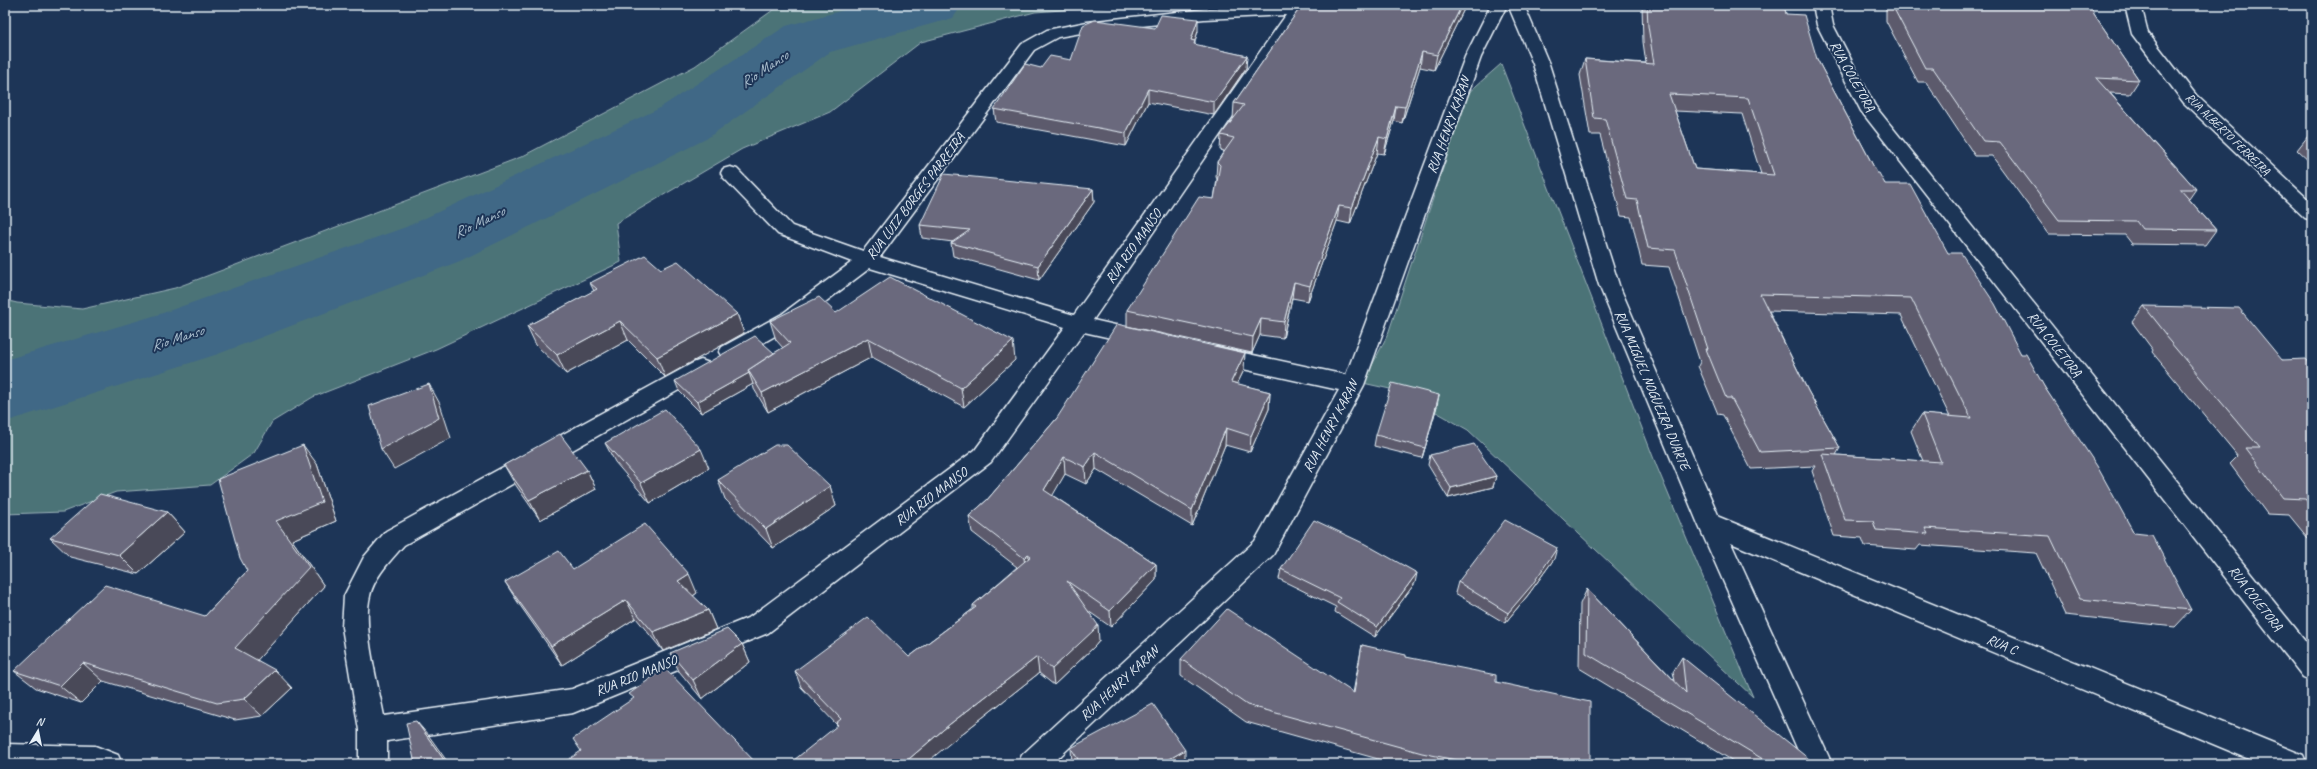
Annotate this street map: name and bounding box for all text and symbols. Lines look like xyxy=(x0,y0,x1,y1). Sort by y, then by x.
street label: RUA COLETORA xyxy=(1826,38,1879,115)
water label: Rio Manso xyxy=(737,45,794,92)
street label: RUA HENRY KARAN xyxy=(1423,73,1475,176)
street label: RUA ALBERTO FERREIRA xyxy=(2182,89,2274,179)
street label: RUA LUIZ BORGES PARREIRA xyxy=(862,129,969,263)
water label: Rio Manso xyxy=(451,201,510,243)
street label: RUA RIO MANSO xyxy=(1102,204,1166,287)
street label: RUA MIGUEL NOGUEIRA DUARTE xyxy=(1611,308,1695,474)
street label: RUA COLETORA xyxy=(2024,308,2086,381)
water label: Rio Manso xyxy=(149,320,208,356)
street label: RUA HENRY KARAN xyxy=(1299,376,1363,475)
street label: RUA RIO MANSO xyxy=(892,462,973,529)
street label: RUA COLETORA xyxy=(2225,562,2287,635)
street label: RUA C xyxy=(1984,631,2022,659)
street label: RUA HENRY KARAN xyxy=(1076,641,1164,724)
street label: RUA RIO MANSO xyxy=(593,651,681,700)
north arrow xyxy=(18,711,58,751)
text: N xyxy=(35,714,46,729)

